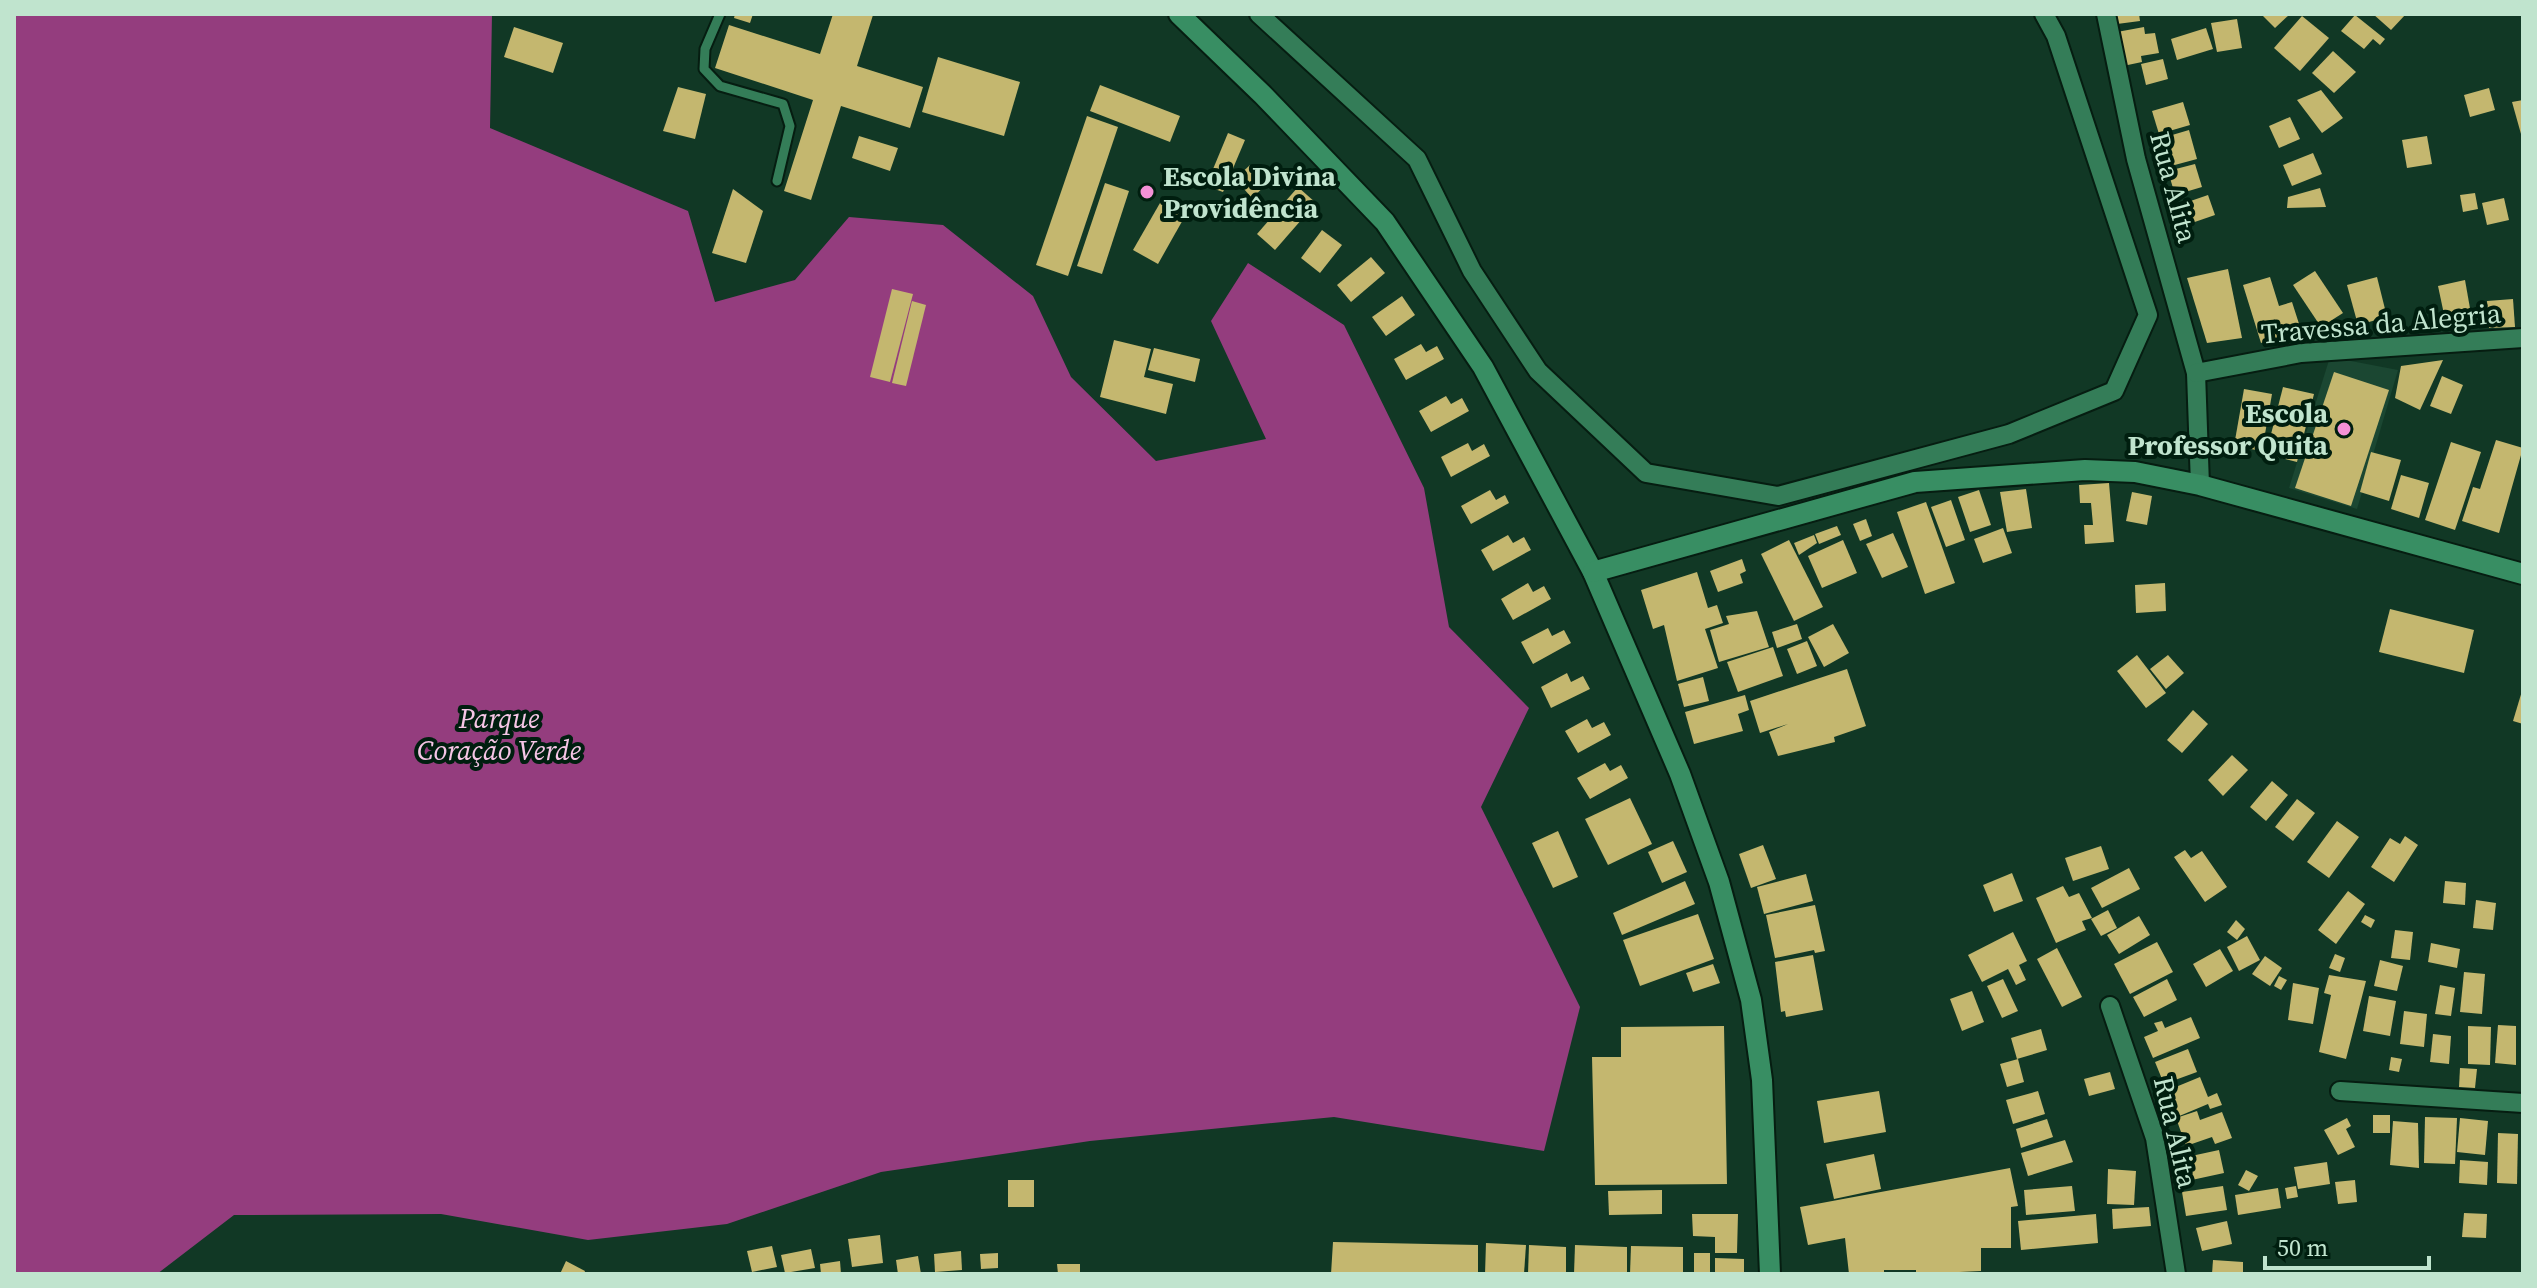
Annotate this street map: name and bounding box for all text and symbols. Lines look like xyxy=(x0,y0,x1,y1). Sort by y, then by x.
street label: Rua Alita xyxy=(2141,127,2207,248)
place label: Escola Divina Providência xyxy=(1163,157,1336,227)
marker: Escola Divina Providência xyxy=(1138,183,1156,201)
street label: Travessa da Alegria xyxy=(2259,294,2503,352)
place label: Escola Professor Quita xyxy=(2127,394,2328,464)
marker: Escola Professor Quita xyxy=(2335,420,2353,438)
park label: Parque Coração Verde xyxy=(417,699,582,769)
street label: Rua Alita xyxy=(2145,1072,2207,1192)
scale bar xyxy=(2265,1220,2429,1270)
text: 50 m xyxy=(2277,1231,2328,1264)

